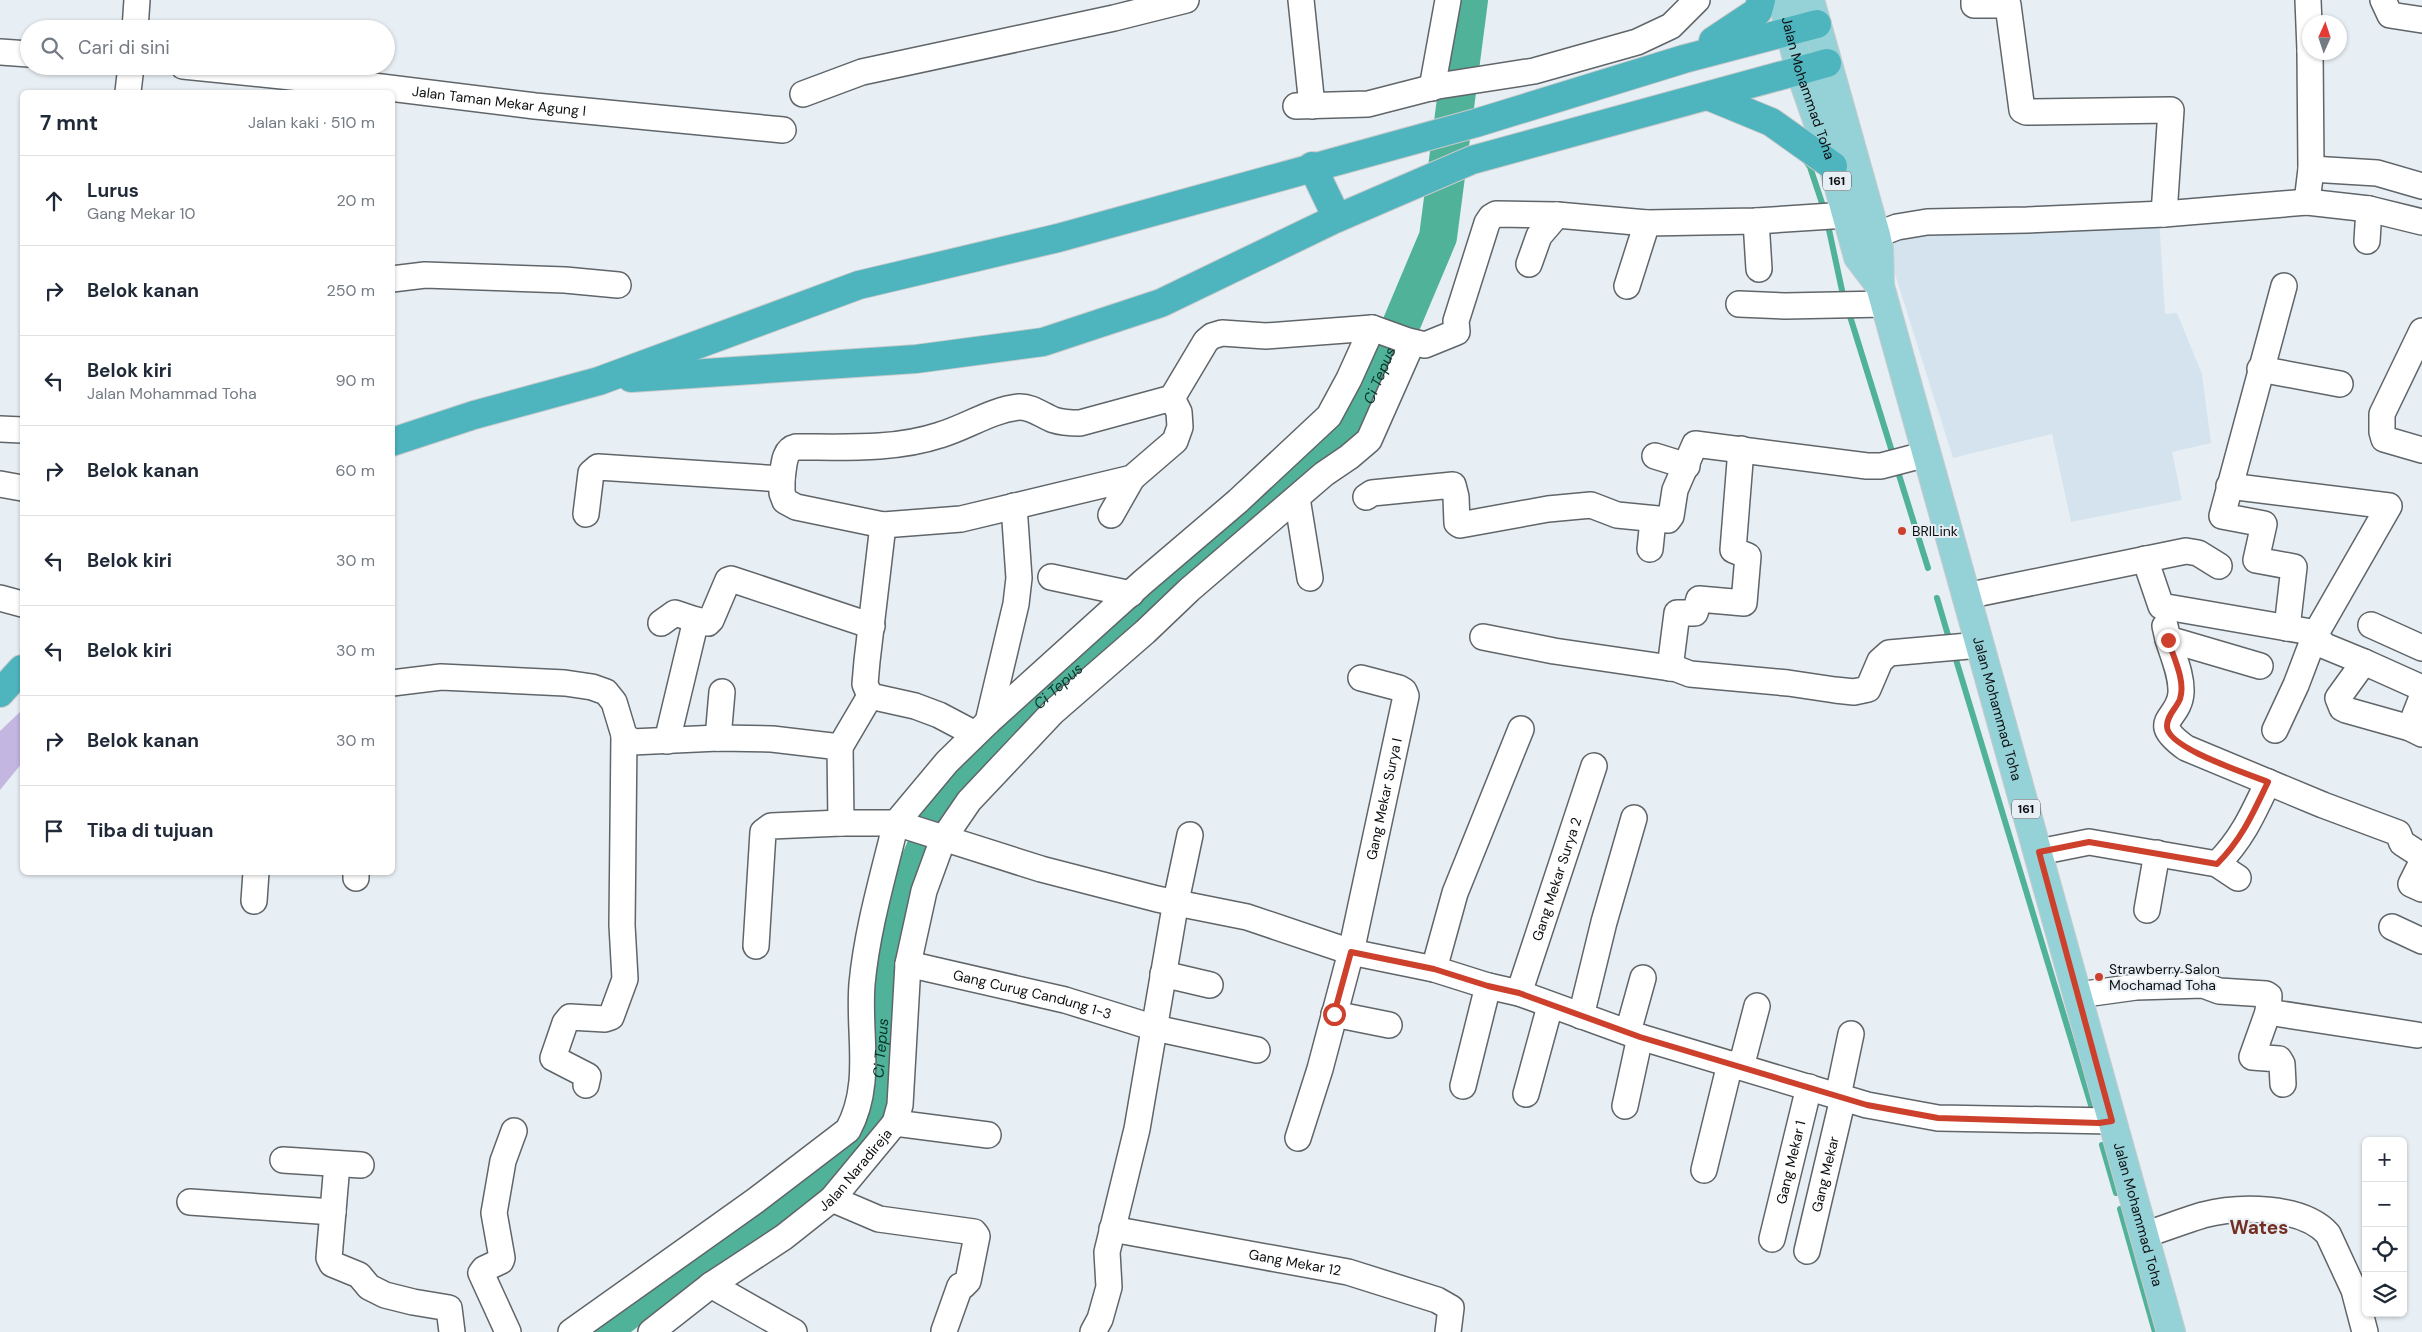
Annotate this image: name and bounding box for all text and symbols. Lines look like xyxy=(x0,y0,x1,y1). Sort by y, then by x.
street label: Jalan Mohammad Toha xyxy=(1778,15,1839,162)
north arrow xyxy=(2302,15,2347,60)
search box xyxy=(20,20,395,75)
icon: search xyxy=(38,34,66,62)
text: Cari di sini xyxy=(78,35,170,60)
street label: Jalan Taman Mekar Agung I xyxy=(411,82,587,120)
text: 7 mnt xyxy=(40,109,98,137)
text: Jalan kaki · 510 m xyxy=(248,112,375,133)
road number: 161 xyxy=(1823,172,1851,190)
text: Lurus xyxy=(87,178,139,203)
icon: ahead xyxy=(40,187,68,215)
text: 20 m xyxy=(336,190,375,211)
text: Gang Mekar 10 xyxy=(87,203,196,224)
icon: right xyxy=(40,277,68,305)
text: Belok kanan xyxy=(87,278,199,303)
text: 250 m xyxy=(327,280,375,301)
water label: Ci Tepus xyxy=(1359,344,1400,407)
text: Belok kiri xyxy=(87,358,172,383)
icon: left xyxy=(40,367,68,395)
text: 90 m xyxy=(335,370,375,391)
text: Jalan Mohammad Toha xyxy=(87,383,257,404)
icon: right xyxy=(40,457,68,485)
text: Belok kanan xyxy=(87,458,199,483)
text: 60 m xyxy=(335,460,375,481)
place label: BRILink xyxy=(1912,522,1958,540)
marker: BRILink xyxy=(1896,525,1908,537)
icon: left xyxy=(40,547,68,575)
text: Belok kiri xyxy=(87,548,172,573)
text: 30 m xyxy=(336,550,375,571)
route end xyxy=(2157,629,2180,652)
street label: Jalan Mohammad Toha xyxy=(1969,635,2026,783)
icon: left xyxy=(40,637,68,665)
text: Belok kiri xyxy=(87,638,172,663)
text: 30 m xyxy=(336,640,375,661)
water label: Ci Tepus xyxy=(1029,659,1087,714)
icon: right xyxy=(40,727,68,755)
text: Belok kanan xyxy=(87,728,199,753)
text: 30 m xyxy=(336,730,375,751)
street label: Gang Mekar Surya I xyxy=(1362,736,1406,862)
road number: 161 xyxy=(2012,800,2040,819)
street label: Gang Mekar Surya 2 xyxy=(1528,815,1585,943)
icon: arrive xyxy=(40,817,68,845)
text: Tiba di tujuan xyxy=(87,818,213,843)
place label: Strawberry Salon Mochamad Toha xyxy=(2109,960,2220,994)
street label: Gang Curug Candung 1-3 xyxy=(951,966,1114,1023)
marker: Strawberry Salon Mochamad Toha xyxy=(2093,971,2105,983)
route start xyxy=(1323,1003,1346,1026)
water label: Ci Tepus xyxy=(868,1018,893,1079)
street label: Gang Mekar 1 xyxy=(1772,1119,1810,1206)
street label: Jalan Naradireja xyxy=(815,1125,896,1215)
street label: Gang Mekar xyxy=(1807,1134,1843,1214)
map controls xyxy=(2362,1137,2407,1317)
button: + xyxy=(2362,1137,2407,1182)
street label: Jalan Mohammad Toha xyxy=(2110,1140,2167,1288)
button: − xyxy=(2362,1182,2407,1227)
district label: Wates xyxy=(2230,1215,2288,1240)
button: locate xyxy=(2362,1227,2407,1272)
street label: Gang Mekar 12 xyxy=(1247,1245,1343,1280)
button: layers xyxy=(2362,1272,2407,1317)

